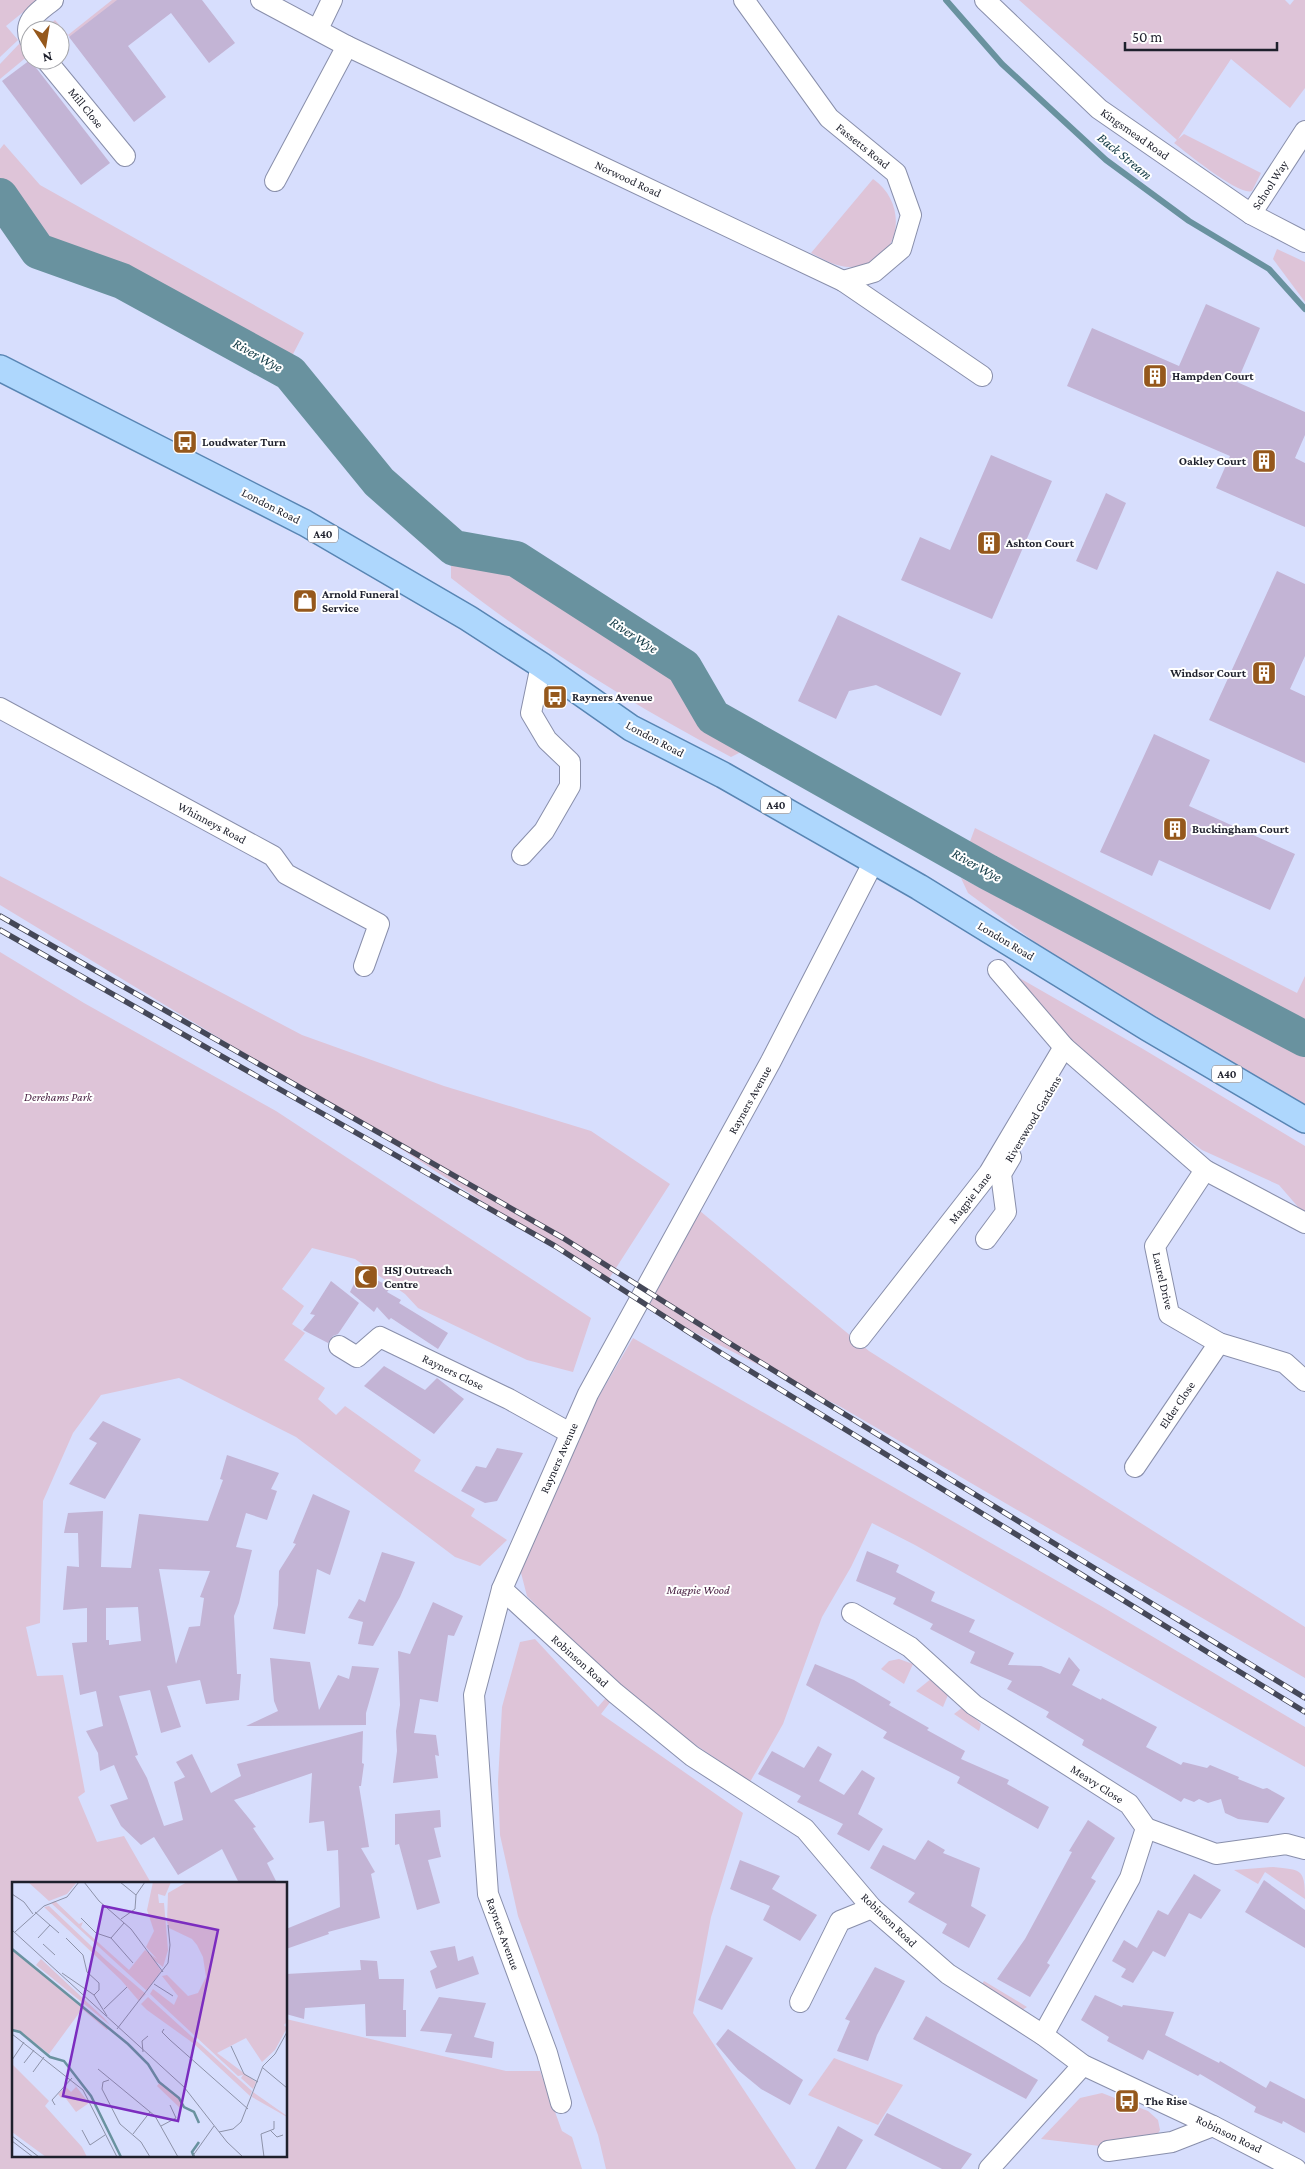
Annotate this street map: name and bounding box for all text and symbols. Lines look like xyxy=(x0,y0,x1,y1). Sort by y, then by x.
north arrow xyxy=(20,20,70,70)
scale bar xyxy=(1125,20,1278,52)
text: 50 m xyxy=(1132,29,1162,45)
text: N xyxy=(41,49,54,67)
street label: Mill Close xyxy=(66,85,106,131)
street label: Kingsmead Road xyxy=(1098,105,1172,163)
street label: Fassetts Road xyxy=(833,120,893,172)
water label: Back Stream xyxy=(1095,129,1155,183)
street label: School Way xyxy=(1249,157,1291,212)
street label: Norwood Road xyxy=(593,158,664,201)
water label: River Wye xyxy=(231,335,286,375)
building icon: Hampden Court xyxy=(1142,363,1168,389)
place label: Hampden Court xyxy=(1172,369,1254,383)
bus stop icon: Loudwater Turn xyxy=(172,429,198,455)
place label: Loudwater Turn xyxy=(202,435,286,449)
building icon: Oakley Court xyxy=(1251,448,1277,474)
place label: Oakley Court xyxy=(1179,454,1247,468)
street label: London Road xyxy=(239,485,303,527)
road number: A40 xyxy=(308,526,338,542)
building icon: Ashton Court xyxy=(976,530,1002,556)
place label: Ashton Court xyxy=(1005,536,1075,550)
place label: Arnold Funeral Service xyxy=(321,587,399,615)
shop icon: Arnold Funeral Service xyxy=(292,588,318,614)
water label: River Wye xyxy=(607,614,662,657)
building icon: Windsor Court xyxy=(1251,660,1277,686)
place label: Windsor Court xyxy=(1169,666,1247,680)
bus stop icon: Rayners Avenue xyxy=(542,684,568,710)
place label: Rayners Avenue xyxy=(572,690,653,704)
street label: London Road xyxy=(624,718,687,760)
road number: A40 xyxy=(761,796,791,814)
street label: Whinneys Road xyxy=(175,799,249,847)
building icon: Buckingham Court xyxy=(1162,816,1188,842)
place label: Buckingham Court xyxy=(1192,822,1289,836)
water label: River Wye xyxy=(950,845,1005,885)
street label: London Road xyxy=(975,919,1037,964)
street label: Rayners Avenue xyxy=(725,1063,775,1137)
road number: A40 xyxy=(1212,1066,1242,1082)
street label: Riverswood Gardens xyxy=(1002,1073,1064,1165)
park label: Derehams Park xyxy=(24,1090,93,1104)
street label: Magpie Lane xyxy=(946,1169,994,1227)
street label: Laurel Drive xyxy=(1150,1251,1176,1311)
place label: HSJ Outreach Centre xyxy=(384,1263,452,1291)
mosque icon: HSJ Outreach Centre xyxy=(353,1264,379,1290)
street label: Rayners Close xyxy=(420,1351,486,1393)
street label: Elder Close xyxy=(1156,1379,1198,1431)
street label: Rayners Avenue xyxy=(537,1421,581,1495)
park label: Magpie Wood xyxy=(665,1583,730,1597)
street label: Robinson Road xyxy=(549,1632,612,1691)
street label: Meavy Close xyxy=(1068,1762,1126,1806)
inset map xyxy=(12,1882,288,2156)
street label: Robinson Road xyxy=(858,1890,920,1950)
street label: Rayners Avenue xyxy=(483,1896,523,1972)
bus stop icon: The Rise xyxy=(1114,2088,1140,2114)
place label: The Rise xyxy=(1144,2094,1188,2108)
street label: Robinson Road xyxy=(1194,2112,1265,2156)

